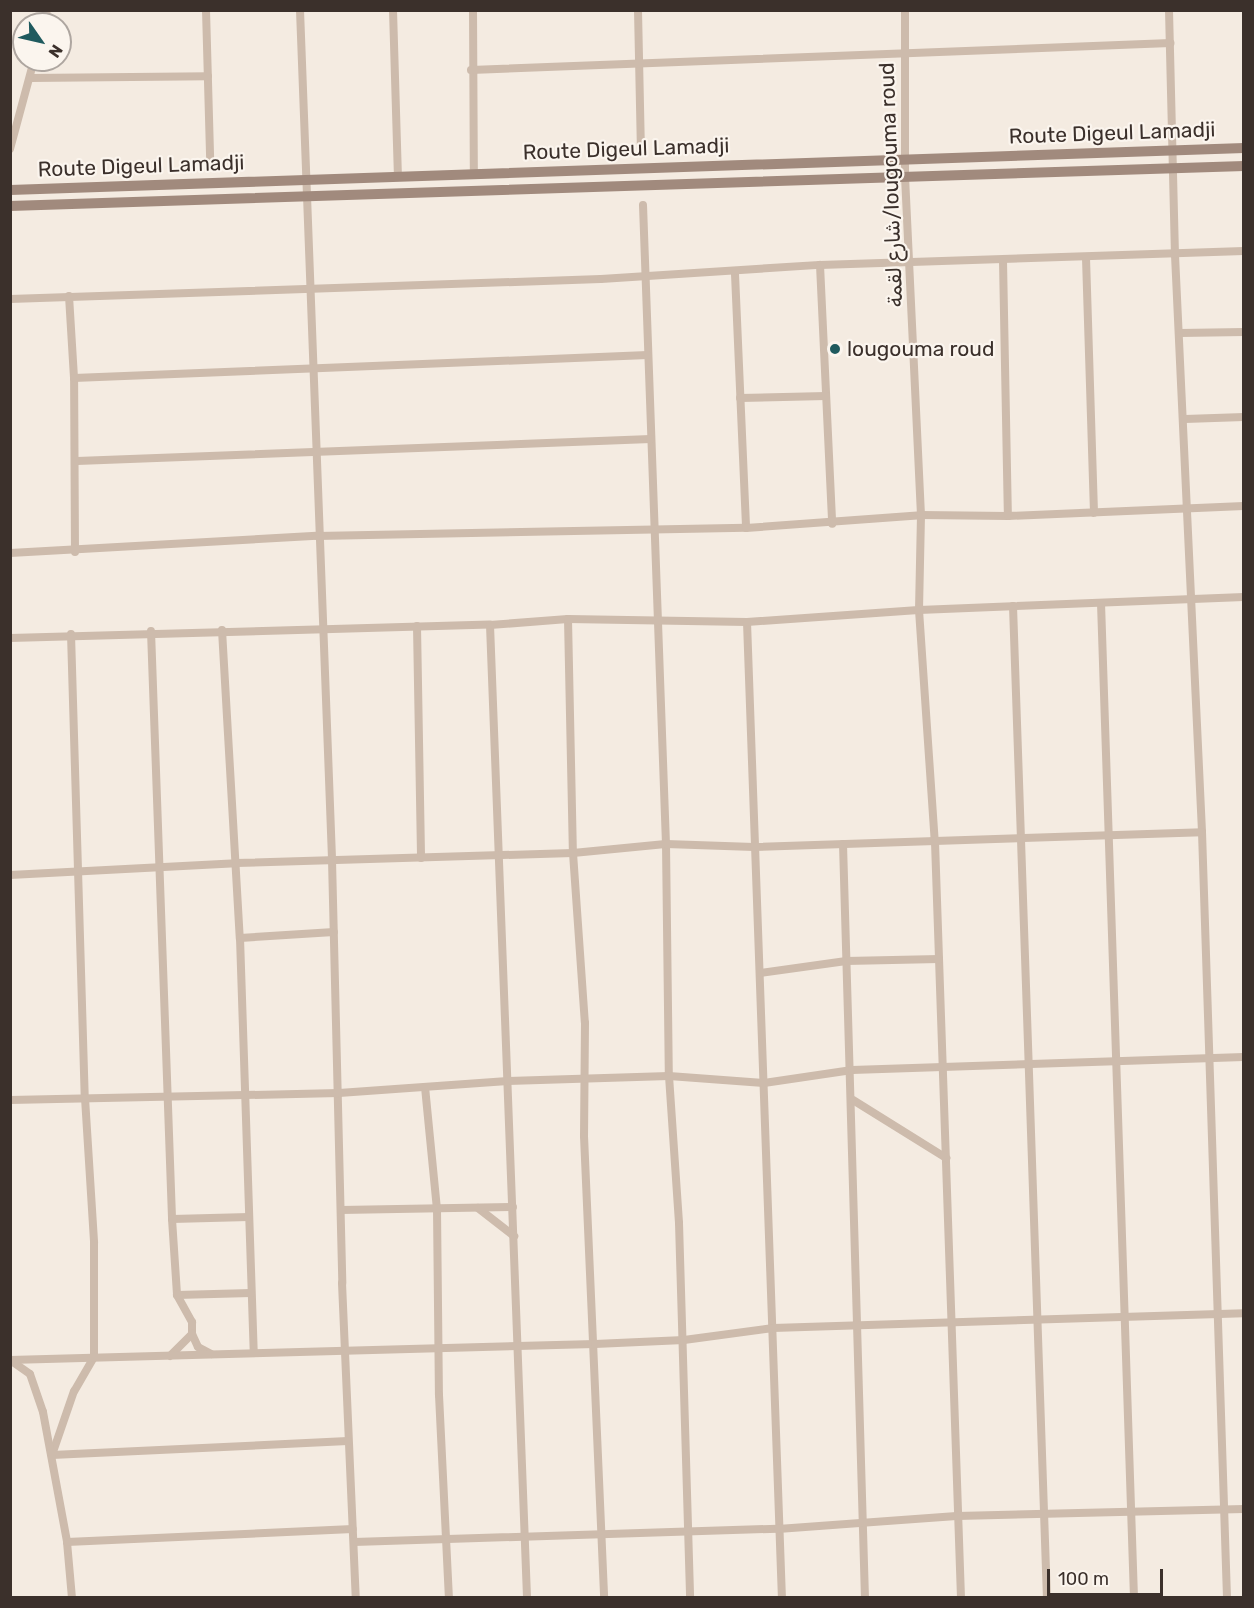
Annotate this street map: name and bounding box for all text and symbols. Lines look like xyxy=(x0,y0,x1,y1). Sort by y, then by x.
north arrow xyxy=(12,12,72,72)
text: N xyxy=(45,41,67,61)
street label: شارع لقمة/lougouma roud xyxy=(874,62,908,308)
street label: Route Digeul Lamadji xyxy=(1008,117,1216,149)
street label: Route Digeul Lamadji xyxy=(522,133,730,165)
street label: Route Digeul Lamadji xyxy=(37,150,245,182)
place label: lougouma roud xyxy=(847,336,994,362)
marker: lougouma roud xyxy=(828,342,842,356)
scale bar xyxy=(1050,1557,1166,1595)
text: 100 m xyxy=(1058,1568,1109,1590)

